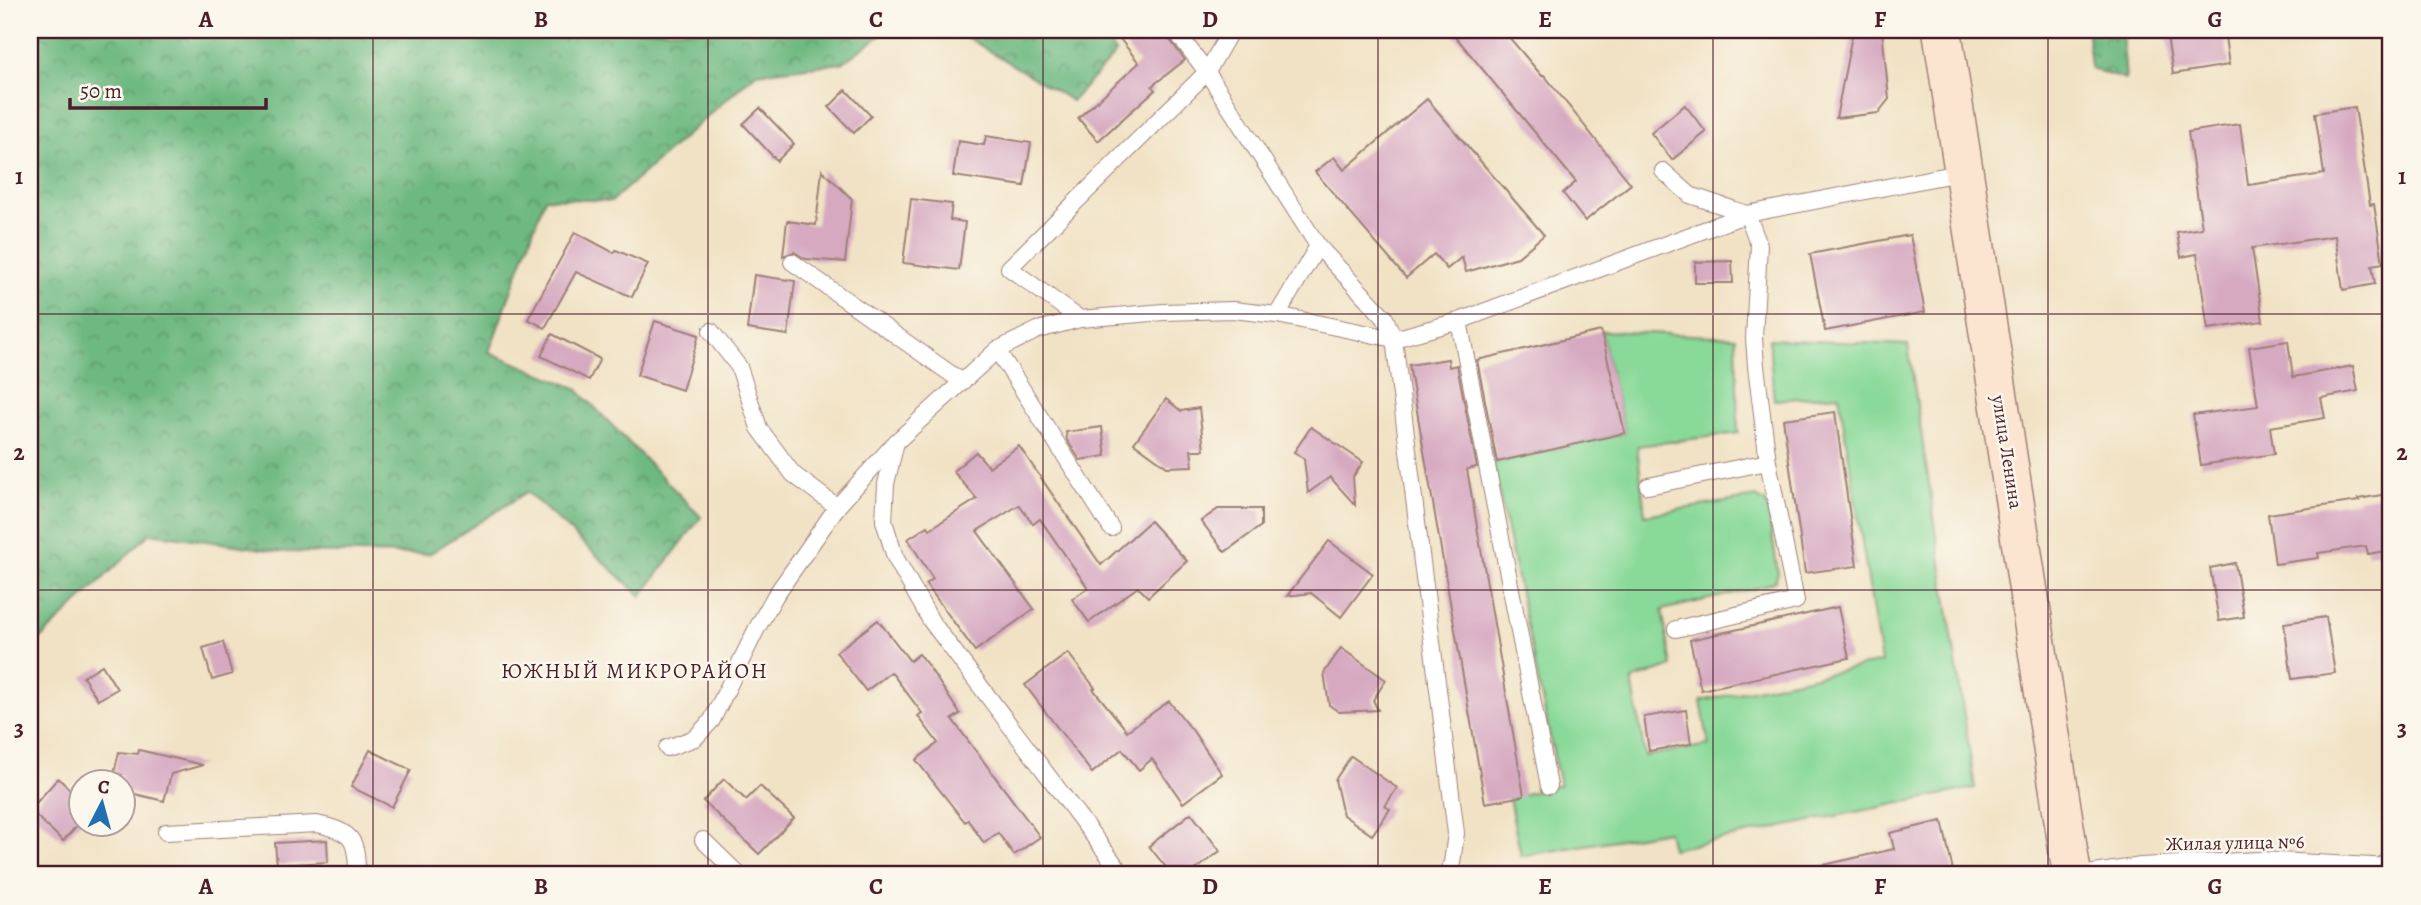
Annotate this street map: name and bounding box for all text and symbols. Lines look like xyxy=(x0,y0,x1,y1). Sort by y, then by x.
text: A xyxy=(198,4,214,35)
text: B xyxy=(534,4,548,35)
text: C xyxy=(869,4,883,35)
text: D xyxy=(1202,4,1218,35)
text: E xyxy=(1538,4,1552,35)
text: F xyxy=(1874,4,1887,35)
text: G xyxy=(2207,4,2223,35)
scale bar xyxy=(70,66,266,110)
text: 50 m xyxy=(80,77,122,105)
text: 1 xyxy=(15,161,23,192)
text: 1 xyxy=(2398,161,2406,192)
street label: улица Ленина xyxy=(1985,392,2029,511)
text: 2 xyxy=(13,437,25,468)
text: 2 xyxy=(2396,437,2408,468)
district label: ЮЖНЫЙ МИКРОРАЙОН xyxy=(501,657,769,685)
text: 3 xyxy=(14,713,24,744)
text: 3 xyxy=(2397,713,2407,744)
north arrow xyxy=(66,768,136,838)
text: С xyxy=(96,774,111,801)
street label: Жилая улица №6 xyxy=(2165,829,2305,857)
text: A xyxy=(198,871,214,902)
text: B xyxy=(534,871,548,902)
text: C xyxy=(869,871,883,902)
text: D xyxy=(1202,871,1218,902)
text: E xyxy=(1538,871,1552,902)
text: F xyxy=(1874,871,1887,902)
text: G xyxy=(2207,871,2223,902)

